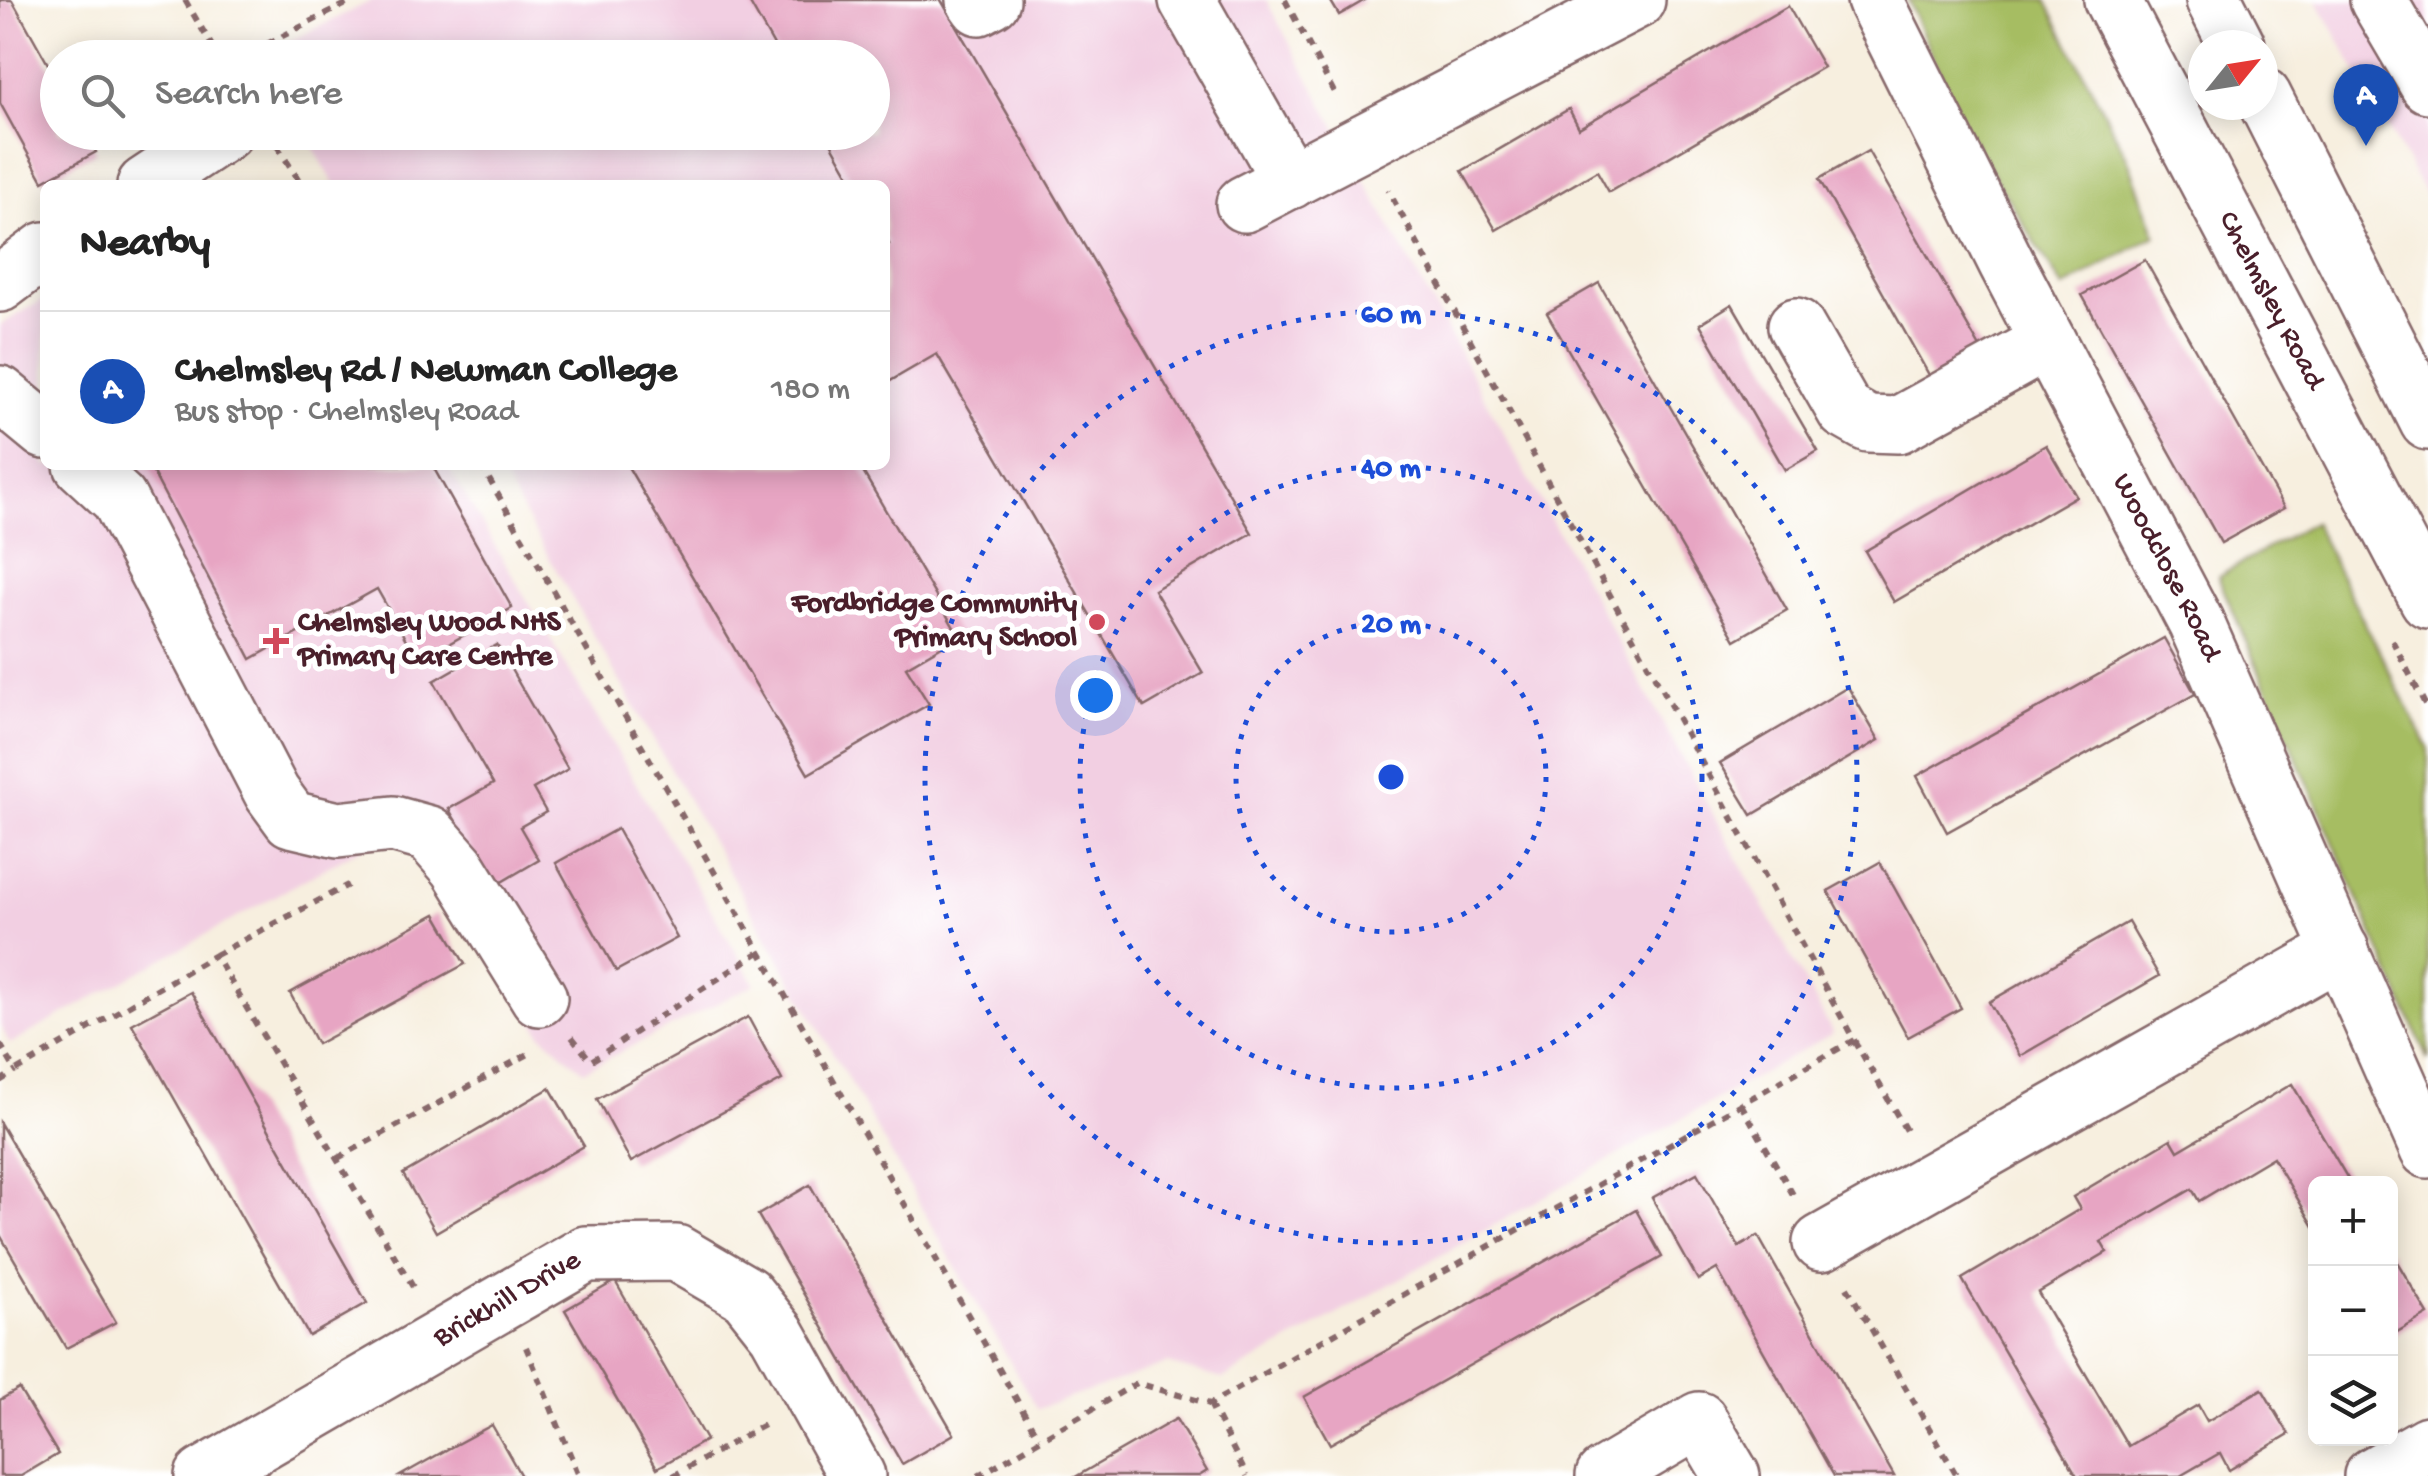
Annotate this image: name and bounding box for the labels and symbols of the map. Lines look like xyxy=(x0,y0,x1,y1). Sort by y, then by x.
north arrow xyxy=(2188,30,2278,120)
pin: A xyxy=(2334,64,2398,146)
street label: Chelmsley Road xyxy=(2209,206,2333,398)
text: 60 m xyxy=(1361,299,1422,334)
text: 40 m xyxy=(1360,453,1422,488)
street label: Woodclose Road xyxy=(2103,468,2229,669)
place label: Fordbridge Community Primary School xyxy=(790,588,1077,657)
place label: Chelmsley Wood NHS Primary Care Centre xyxy=(296,607,562,676)
text: 20 m xyxy=(1361,609,1422,644)
marker: Fordbridge Community Primary School xyxy=(1086,611,1108,633)
marker: Chelmsley Wood NHS Primary Care Centre xyxy=(263,628,289,654)
your location xyxy=(1070,670,1121,721)
centre of rings xyxy=(1373,759,1409,795)
street label: Brickhill Drive xyxy=(427,1243,588,1356)

